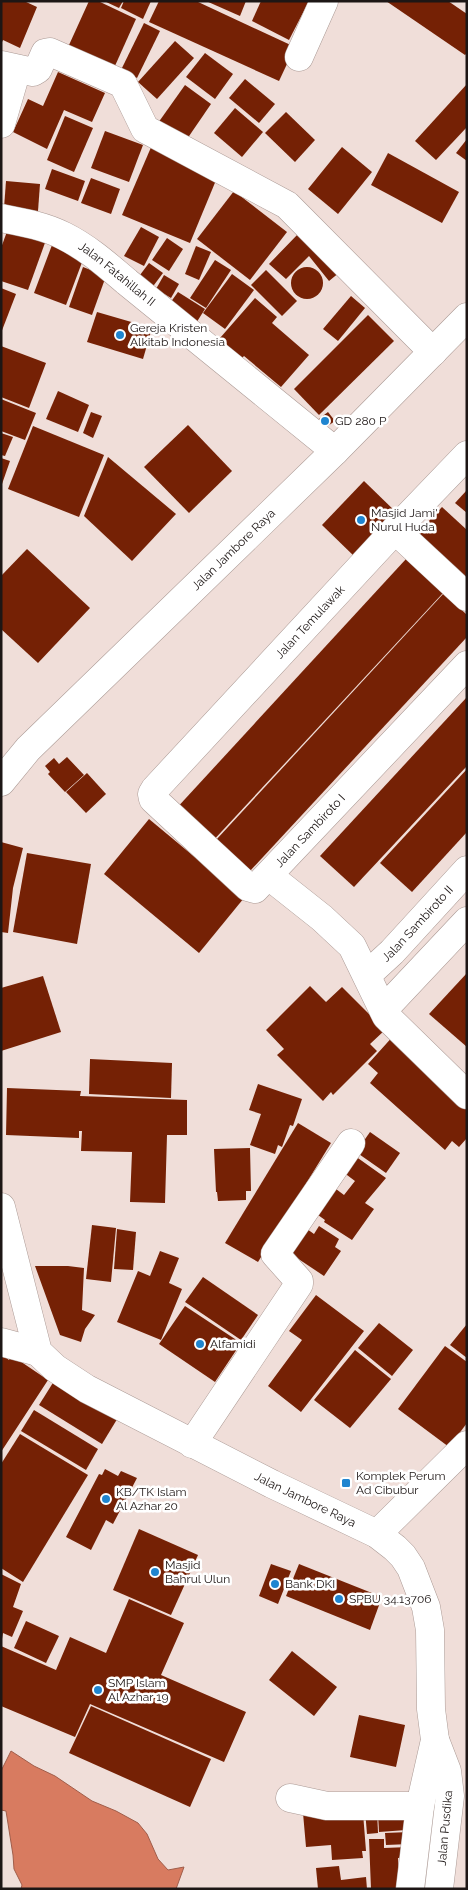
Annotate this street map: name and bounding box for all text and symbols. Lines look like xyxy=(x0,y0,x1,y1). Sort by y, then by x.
street label: Jalan Fatahillah II xyxy=(76,239,158,309)
place label: Gereja Kristen Alkitab Indonesia xyxy=(130,321,225,349)
marker: Gereja Kristen Alkitab Indonesia xyxy=(114,329,126,341)
place label: GD 280 P xyxy=(335,414,387,428)
marker: GD 280 P xyxy=(319,415,331,427)
street label: Jalan Jambore Raya xyxy=(189,506,278,593)
place label: Masjid Jami' Nurul Huda xyxy=(371,506,438,534)
marker: Masjid Jami' Nurul Huda xyxy=(355,514,367,526)
street label: Jalan Temulawak xyxy=(272,582,348,662)
street label: Jalan Sambiroto I xyxy=(272,791,348,870)
street label: Jalan Sambiroto II xyxy=(379,883,456,965)
place label: Alfamidi xyxy=(210,1337,256,1351)
marker: Alfamidi xyxy=(194,1338,206,1350)
street label: Jalan Jambore Raya xyxy=(252,1469,358,1530)
place label: Komplek Perum Ad Cibubur xyxy=(356,1469,445,1497)
marker: Komplek Perum Ad Cibubur xyxy=(340,1477,352,1489)
place label: KB/TK Islam Al Azhar 20 xyxy=(116,1485,186,1513)
marker: KB/TK Islam Al Azhar 20 xyxy=(100,1493,112,1505)
place label: Masjid Bahrul Ulun xyxy=(165,1558,230,1586)
marker: Masjid Bahrul Ulun xyxy=(149,1566,161,1578)
place label: Bank DKI xyxy=(285,1577,335,1591)
marker: Bank DKI xyxy=(269,1578,281,1590)
place label: SPBU 34.13706 xyxy=(349,1592,432,1606)
marker: SPBU 34.13706 xyxy=(333,1593,345,1605)
place label: SMP Islam Al Azhar 19 xyxy=(108,1676,168,1704)
marker: SMP Islam Al Azhar 19 xyxy=(92,1684,104,1696)
street label: Jalan Pusdika xyxy=(435,1790,455,1866)

